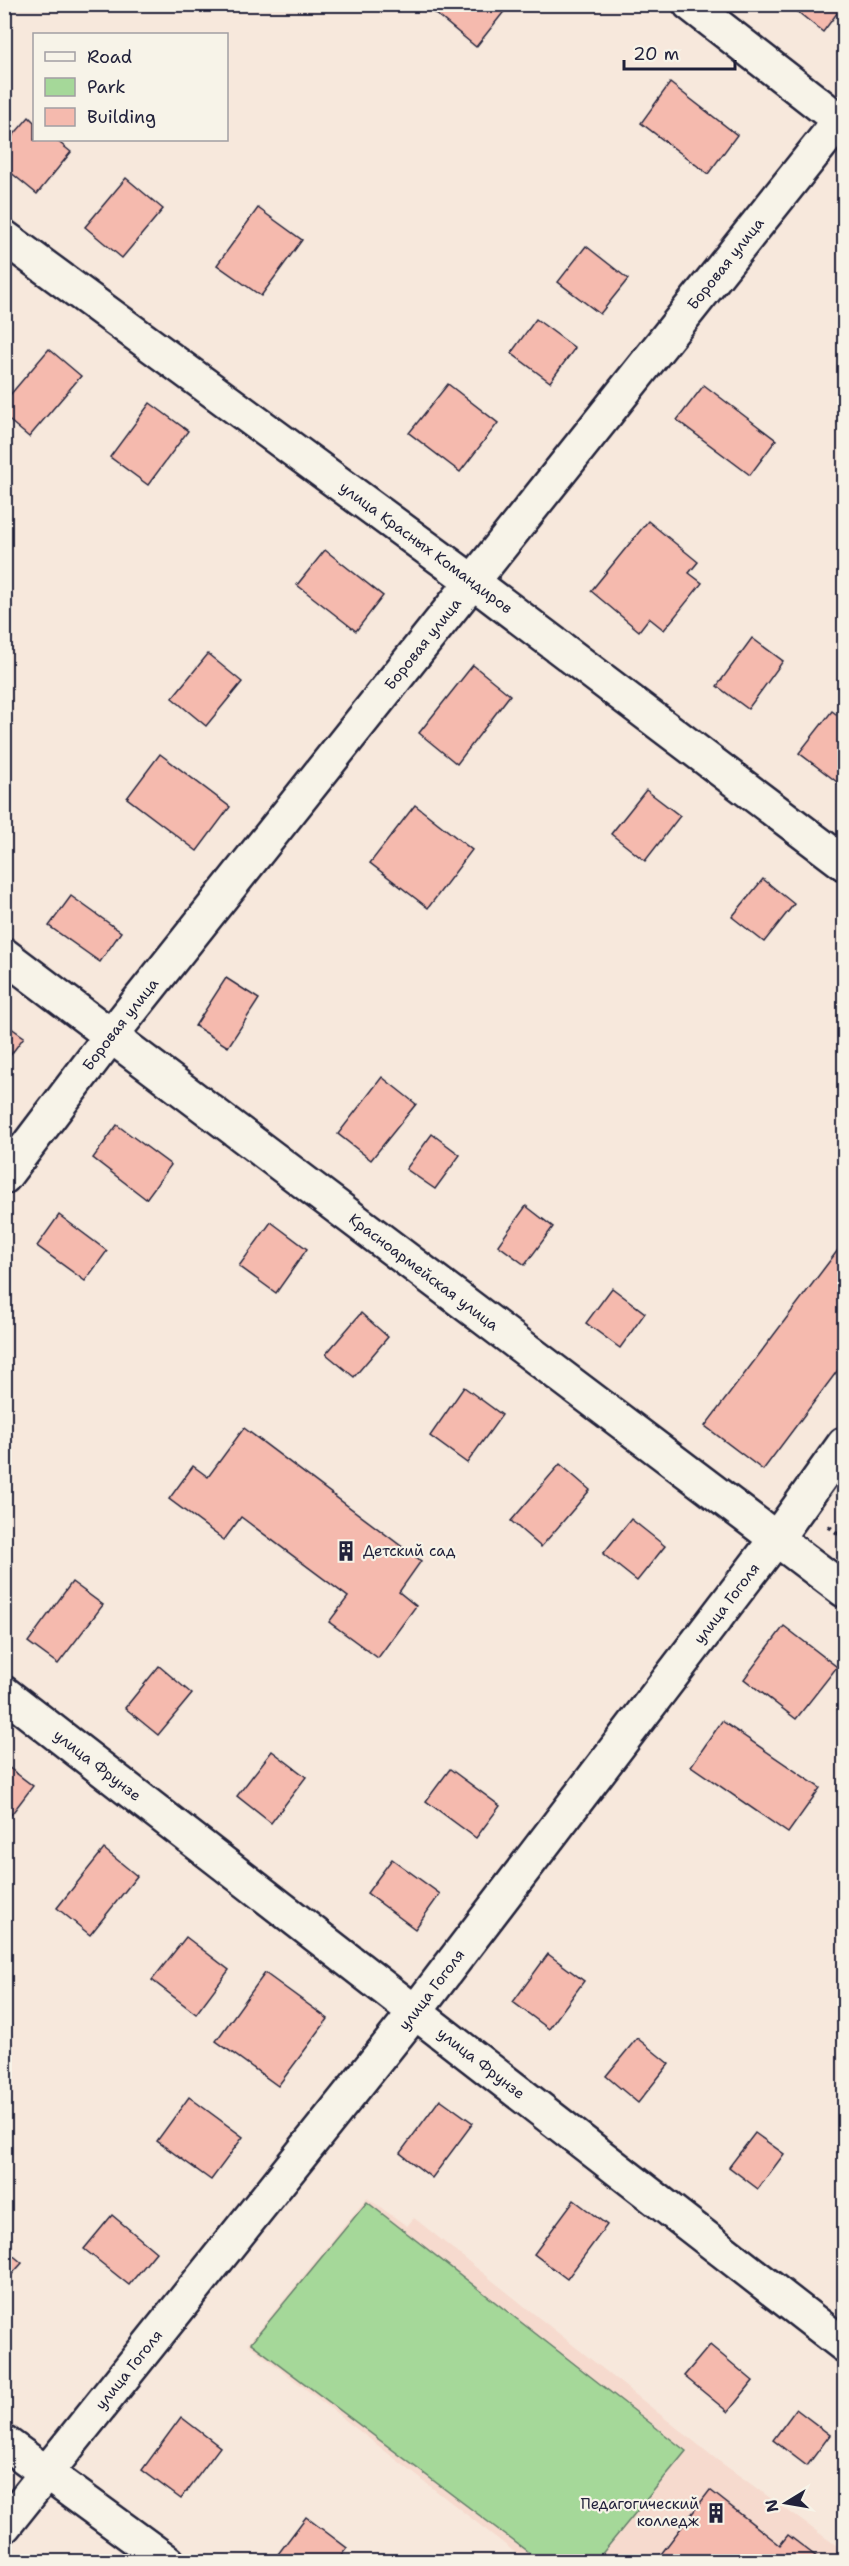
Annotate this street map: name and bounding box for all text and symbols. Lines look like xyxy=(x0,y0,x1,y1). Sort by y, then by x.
legend xyxy=(33,33,228,141)
scale bar xyxy=(624,33,735,71)
text: 20 m xyxy=(633,42,679,66)
text: Road xyxy=(87,45,132,69)
text: Park xyxy=(87,75,126,99)
text: Building xyxy=(87,105,156,129)
street label: Боровая улица xyxy=(683,213,769,314)
street label: улица Красных Командиров xyxy=(336,477,516,618)
street label: Боровая улица xyxy=(380,593,466,694)
street label: Боровая улица xyxy=(78,973,163,1075)
street label: Красноармейская улица xyxy=(345,1209,503,1336)
building icon: Детский сад xyxy=(334,1539,358,1563)
place label: Детский сад xyxy=(363,1541,456,1561)
street label: улица Гоголя xyxy=(689,1559,764,1648)
street label: улица Фрунзе xyxy=(49,1725,145,1806)
street label: улица Гоголя xyxy=(394,1945,469,2034)
street label: улица Фрунзе xyxy=(433,2023,529,2104)
street label: улица Гоголя xyxy=(91,2326,167,2414)
north arrow xyxy=(756,2473,816,2533)
place label: Педагогический колледж xyxy=(581,2494,700,2531)
text: N xyxy=(760,2498,783,2514)
building icon: Педагогический колледж xyxy=(704,2501,728,2525)

